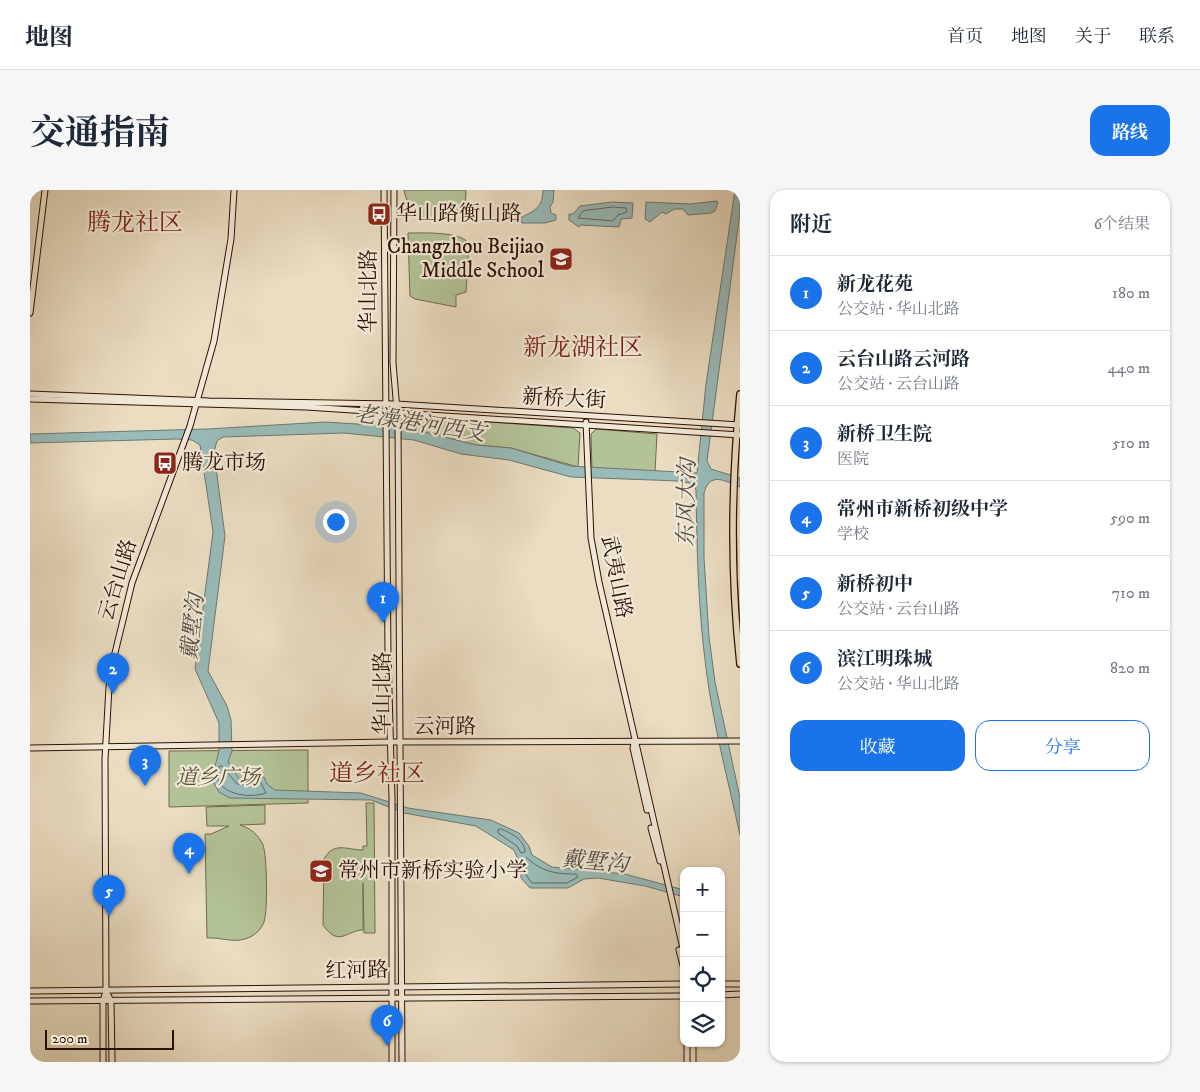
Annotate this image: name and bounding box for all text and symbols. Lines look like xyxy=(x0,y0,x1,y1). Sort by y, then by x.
text: 地图 xyxy=(25,23,73,53)
text: 首页 xyxy=(947,26,983,48)
text: 地图 xyxy=(1011,26,1047,48)
text: 关于 xyxy=(1075,26,1111,48)
text: 联系 xyxy=(1139,26,1175,48)
button: 路线 xyxy=(1090,105,1170,156)
text: 交通指南 xyxy=(30,112,170,156)
bus stop icon: 华山路衡山路 xyxy=(366,201,392,227)
place label: 华山路衡山路 xyxy=(396,201,522,227)
district label: 腾龙社区 xyxy=(87,208,183,238)
text: 附近 xyxy=(790,212,832,238)
text: 6个结果 xyxy=(1094,214,1150,234)
place label: Changzhou Beijiao Middle School xyxy=(387,234,545,284)
school or university icon: Changzhou Beijiao Middle School xyxy=(548,246,574,272)
street label: 华山北路 xyxy=(356,249,382,333)
text: 新龙花苑 xyxy=(837,273,913,296)
text: 1 xyxy=(803,283,809,303)
text: 180 m xyxy=(1112,283,1150,303)
text: 公交站 · 华山北路 xyxy=(837,299,960,319)
district label: 新龙湖社区 xyxy=(523,333,643,363)
text: 云台山路云河路 xyxy=(837,348,970,371)
text: 2 xyxy=(802,358,810,378)
text: 440 m xyxy=(1108,358,1150,378)
text: 公交站 · 云台山路 xyxy=(837,374,960,394)
street label: 新桥大街 xyxy=(521,384,607,414)
water label: 老澡港河西支 xyxy=(353,400,490,448)
text: 新桥卫生院 xyxy=(837,423,932,446)
text: 3 xyxy=(803,433,809,453)
text: 510 m xyxy=(1112,433,1150,453)
text: 医院 xyxy=(837,449,869,469)
bus stop icon: 腾龙市场 xyxy=(152,450,178,476)
place label: 腾龙市场 xyxy=(182,450,266,476)
water label: 东风大沟 xyxy=(673,456,701,547)
text: 常州市新桥初级中学 xyxy=(837,498,1008,521)
text: 4 xyxy=(801,508,811,528)
text: 590 m xyxy=(1110,508,1150,528)
your location xyxy=(323,509,349,535)
text: 学校 xyxy=(837,524,869,544)
street label: 武夷山路 xyxy=(595,533,637,621)
street label: 云台山路 xyxy=(93,536,143,624)
text: 新桥初中 xyxy=(837,573,913,596)
pin: 1 xyxy=(367,582,399,623)
text: 5 xyxy=(802,583,810,603)
text: 710 m xyxy=(1112,583,1150,603)
water label: 戴墅沟 xyxy=(176,590,210,661)
text: 公交站 · 云台山路 xyxy=(837,599,960,619)
text: 滨江明珠城 xyxy=(837,648,932,671)
street label: 华山北路 xyxy=(370,651,396,735)
pin: 2 xyxy=(97,653,129,694)
text: 6 xyxy=(802,658,810,678)
text: 820 m xyxy=(1110,658,1150,678)
text: 公交站 · 华山北路 xyxy=(837,674,960,694)
street label: 云河路 xyxy=(414,714,477,740)
button: 收藏 xyxy=(790,720,965,771)
button: 分享 xyxy=(975,720,1150,771)
pin: 3 xyxy=(129,745,161,786)
district label: 道乡社区 xyxy=(329,759,425,789)
park label: 道乡广场 xyxy=(176,765,262,791)
pin: 4 xyxy=(173,833,205,874)
water label: 戴墅沟 xyxy=(561,846,632,879)
school or university icon: 常州市新桥实验小学 xyxy=(308,858,334,884)
place label: 常州市新桥实验小学 xyxy=(338,858,527,884)
map controls xyxy=(680,867,725,1047)
button: + xyxy=(680,867,725,912)
pin: 5 xyxy=(93,875,125,916)
button: − xyxy=(680,912,725,957)
street label: 红河路 xyxy=(325,957,389,985)
button: locate xyxy=(680,957,725,1002)
button: layers xyxy=(680,1002,725,1047)
pin: 6 xyxy=(371,1005,403,1046)
scale bar xyxy=(45,1027,174,1050)
text: 200 m xyxy=(52,1030,87,1048)

